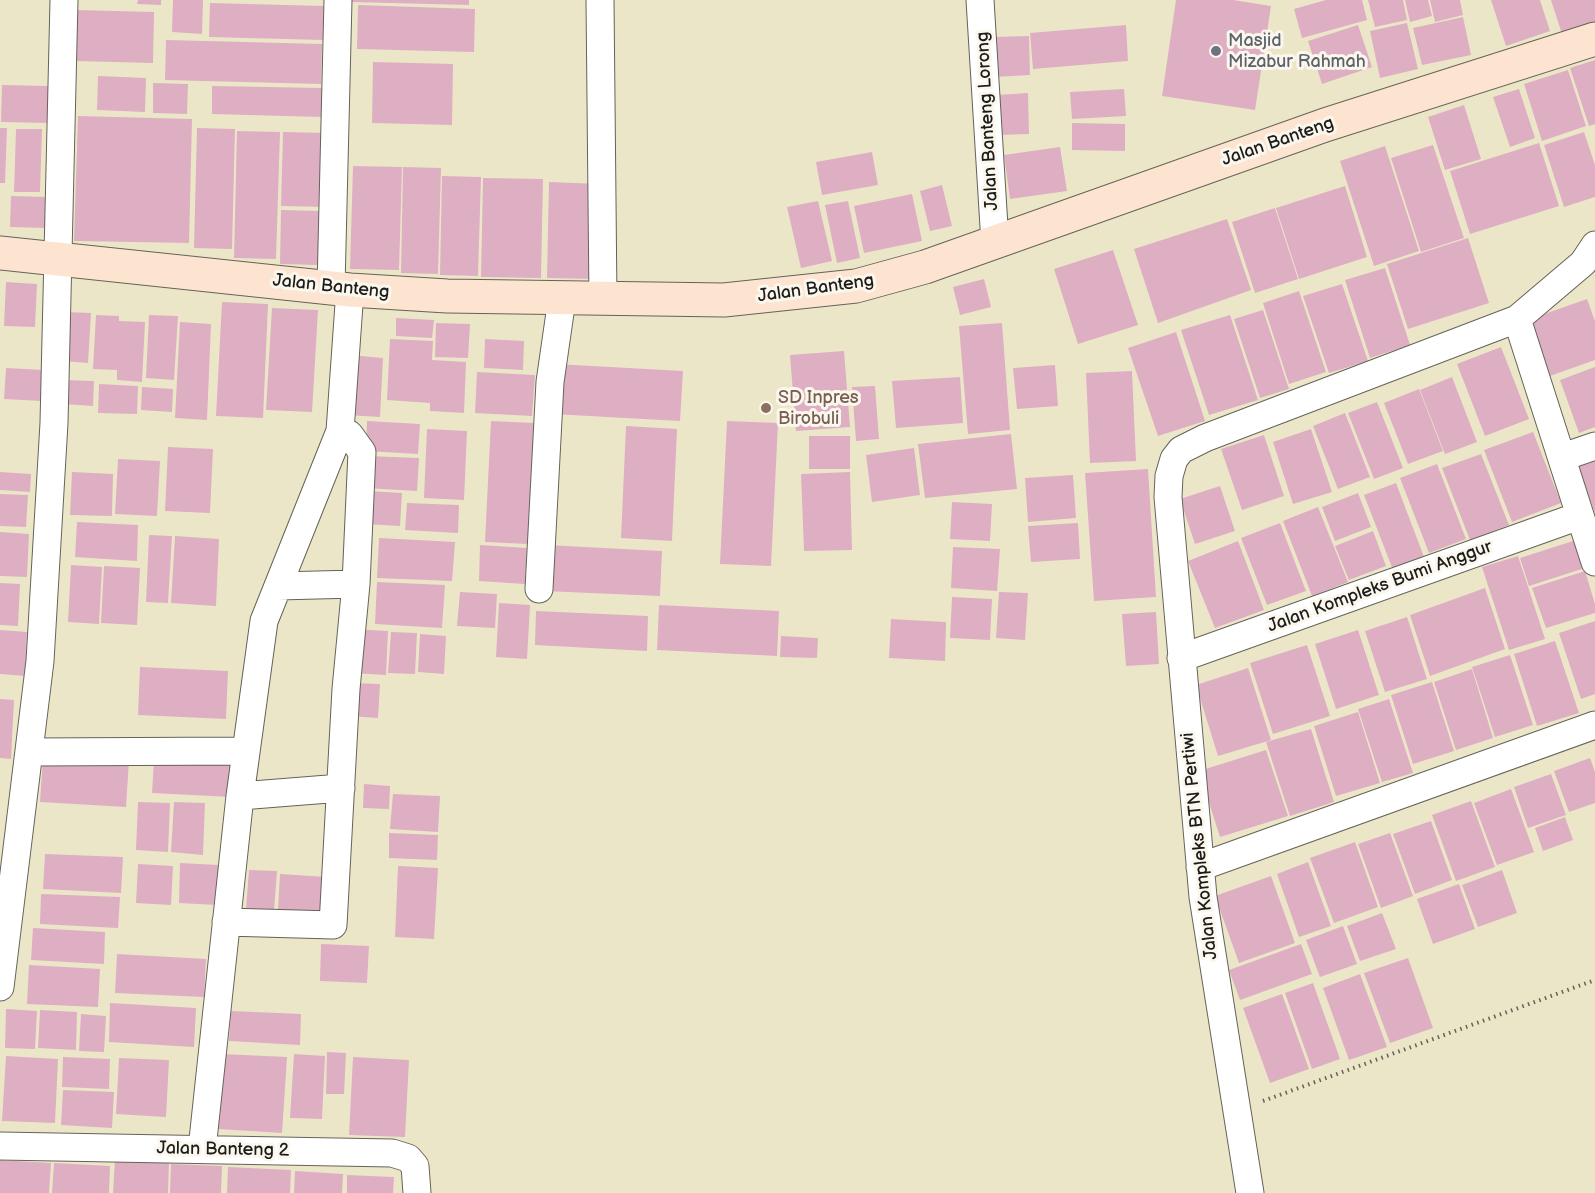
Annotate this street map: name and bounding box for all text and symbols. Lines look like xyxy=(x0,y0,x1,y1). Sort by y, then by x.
place label: Masjid Mizabur Rahmah xyxy=(1228,30,1366,72)
street label: Jalan Banteng Lorong xyxy=(973,31,1003,211)
marker: Masjid Mizabur Rahmah xyxy=(1209,44,1223,58)
street label: Jalan Banteng xyxy=(1219,113,1337,171)
street label: Jalan Banteng xyxy=(272,270,390,304)
street label: Jalan Banteng xyxy=(756,270,876,308)
place label: SD Inpres Birobuli xyxy=(778,387,859,430)
marker: SD Inpres Birobuli xyxy=(759,401,773,415)
street label: Jalan Kompleks Bumi Anggur xyxy=(1265,536,1495,638)
street label: Jalan Kompleks BTN Pertiwi xyxy=(1177,732,1223,960)
street label: Jalan Banteng 2 xyxy=(156,1138,290,1162)

